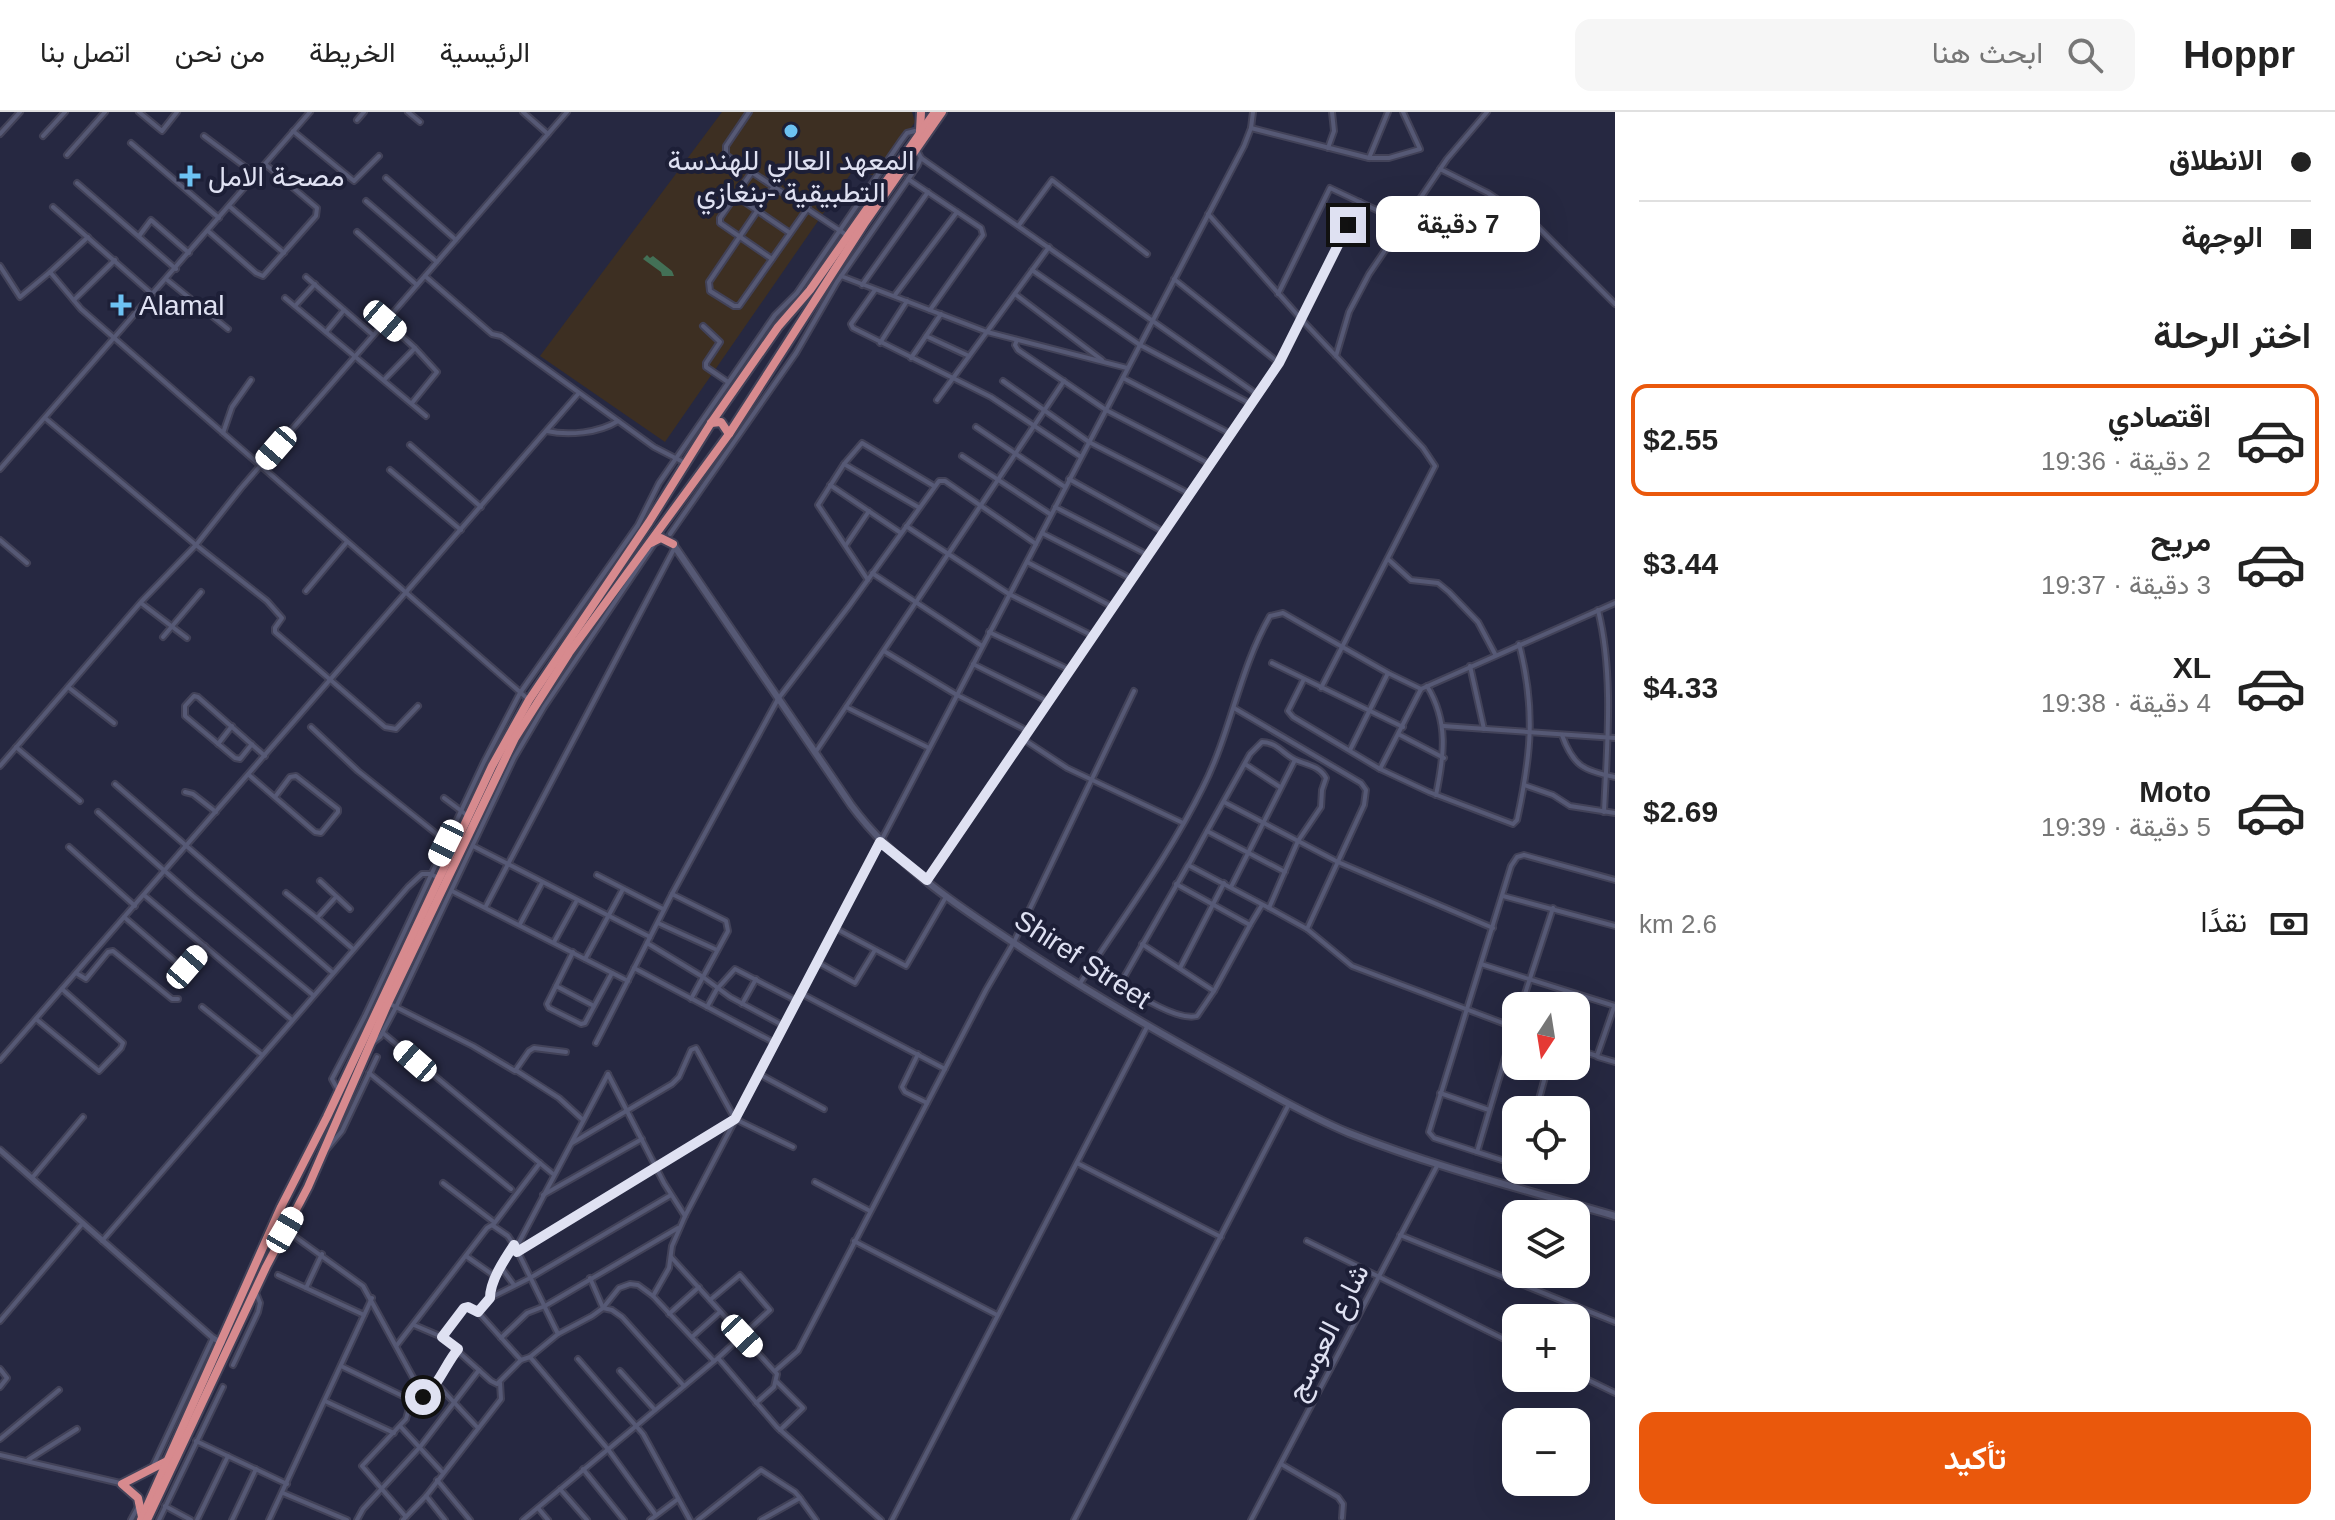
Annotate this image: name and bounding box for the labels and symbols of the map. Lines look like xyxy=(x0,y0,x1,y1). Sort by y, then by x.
marker: المعهد العالي للهندسة التطبيقية -بنغازي xyxy=(782,122,800,140)
place label: المعهد العالي للهندسة التطبيقية -بنغازي xyxy=(667,145,915,215)
place label: مصحة الامل xyxy=(208,161,345,193)
marker: مصحة الامل xyxy=(179,165,201,187)
callout: 7 دقيقة xyxy=(1376,197,1540,253)
route end xyxy=(1330,207,1366,243)
place label: Alamal xyxy=(139,290,225,321)
marker: Alamal xyxy=(110,294,132,316)
car xyxy=(359,296,411,346)
car xyxy=(251,422,301,474)
car xyxy=(425,816,467,870)
street label: Shiref Street xyxy=(1009,904,1157,1015)
car xyxy=(162,941,212,993)
north arrow xyxy=(1502,992,1590,1080)
car xyxy=(389,1036,441,1086)
car xyxy=(263,1203,307,1257)
street label: شارع العوسج xyxy=(1280,1259,1379,1407)
car xyxy=(717,1310,767,1362)
route start xyxy=(405,1379,441,1415)

